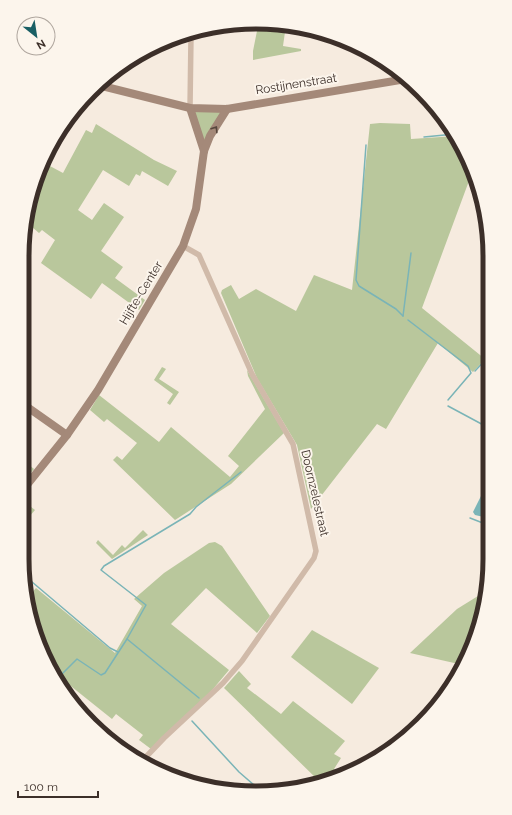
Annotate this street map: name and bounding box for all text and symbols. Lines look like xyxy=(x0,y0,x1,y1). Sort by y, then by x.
north arrow xyxy=(16,16,56,56)
text: N xyxy=(34,36,48,52)
street label: Rostijnenstraat xyxy=(254,71,338,97)
one-way arrow xyxy=(210,126,217,133)
street label: Hijfte-Center xyxy=(117,258,166,327)
street label: Doornzelestraat xyxy=(298,448,332,538)
scale bar xyxy=(18,773,98,799)
text: 100 m xyxy=(24,780,58,794)

